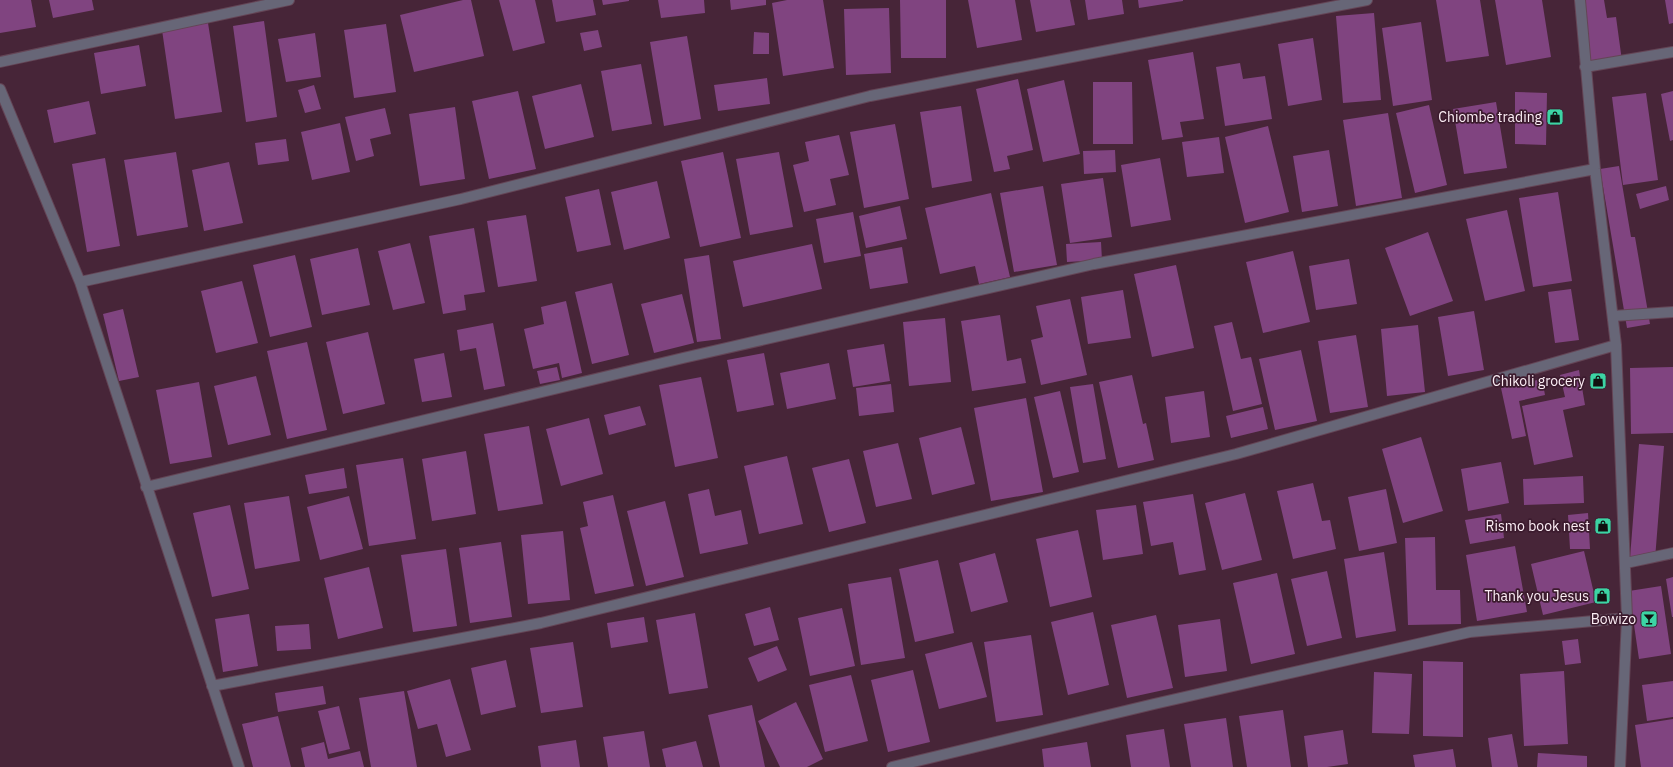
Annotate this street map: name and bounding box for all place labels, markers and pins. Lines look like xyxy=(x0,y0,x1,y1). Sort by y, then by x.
shop icon: Chiombe trading xyxy=(1545,107,1565,127)
place label: Chiombe trading xyxy=(1438,108,1543,126)
shop icon: Chikoli grocery xyxy=(1588,371,1608,391)
place label: Chikoli grocery xyxy=(1492,372,1585,390)
shop icon: Rismo book nest xyxy=(1593,516,1613,536)
place label: Rismo book nest xyxy=(1486,517,1590,535)
shop icon: Thank you Jesus xyxy=(1592,586,1612,606)
place label: Thank you Jesus xyxy=(1485,587,1589,605)
bar icon: Bowizo xyxy=(1639,609,1659,629)
place label: Bowizo xyxy=(1591,610,1636,628)

